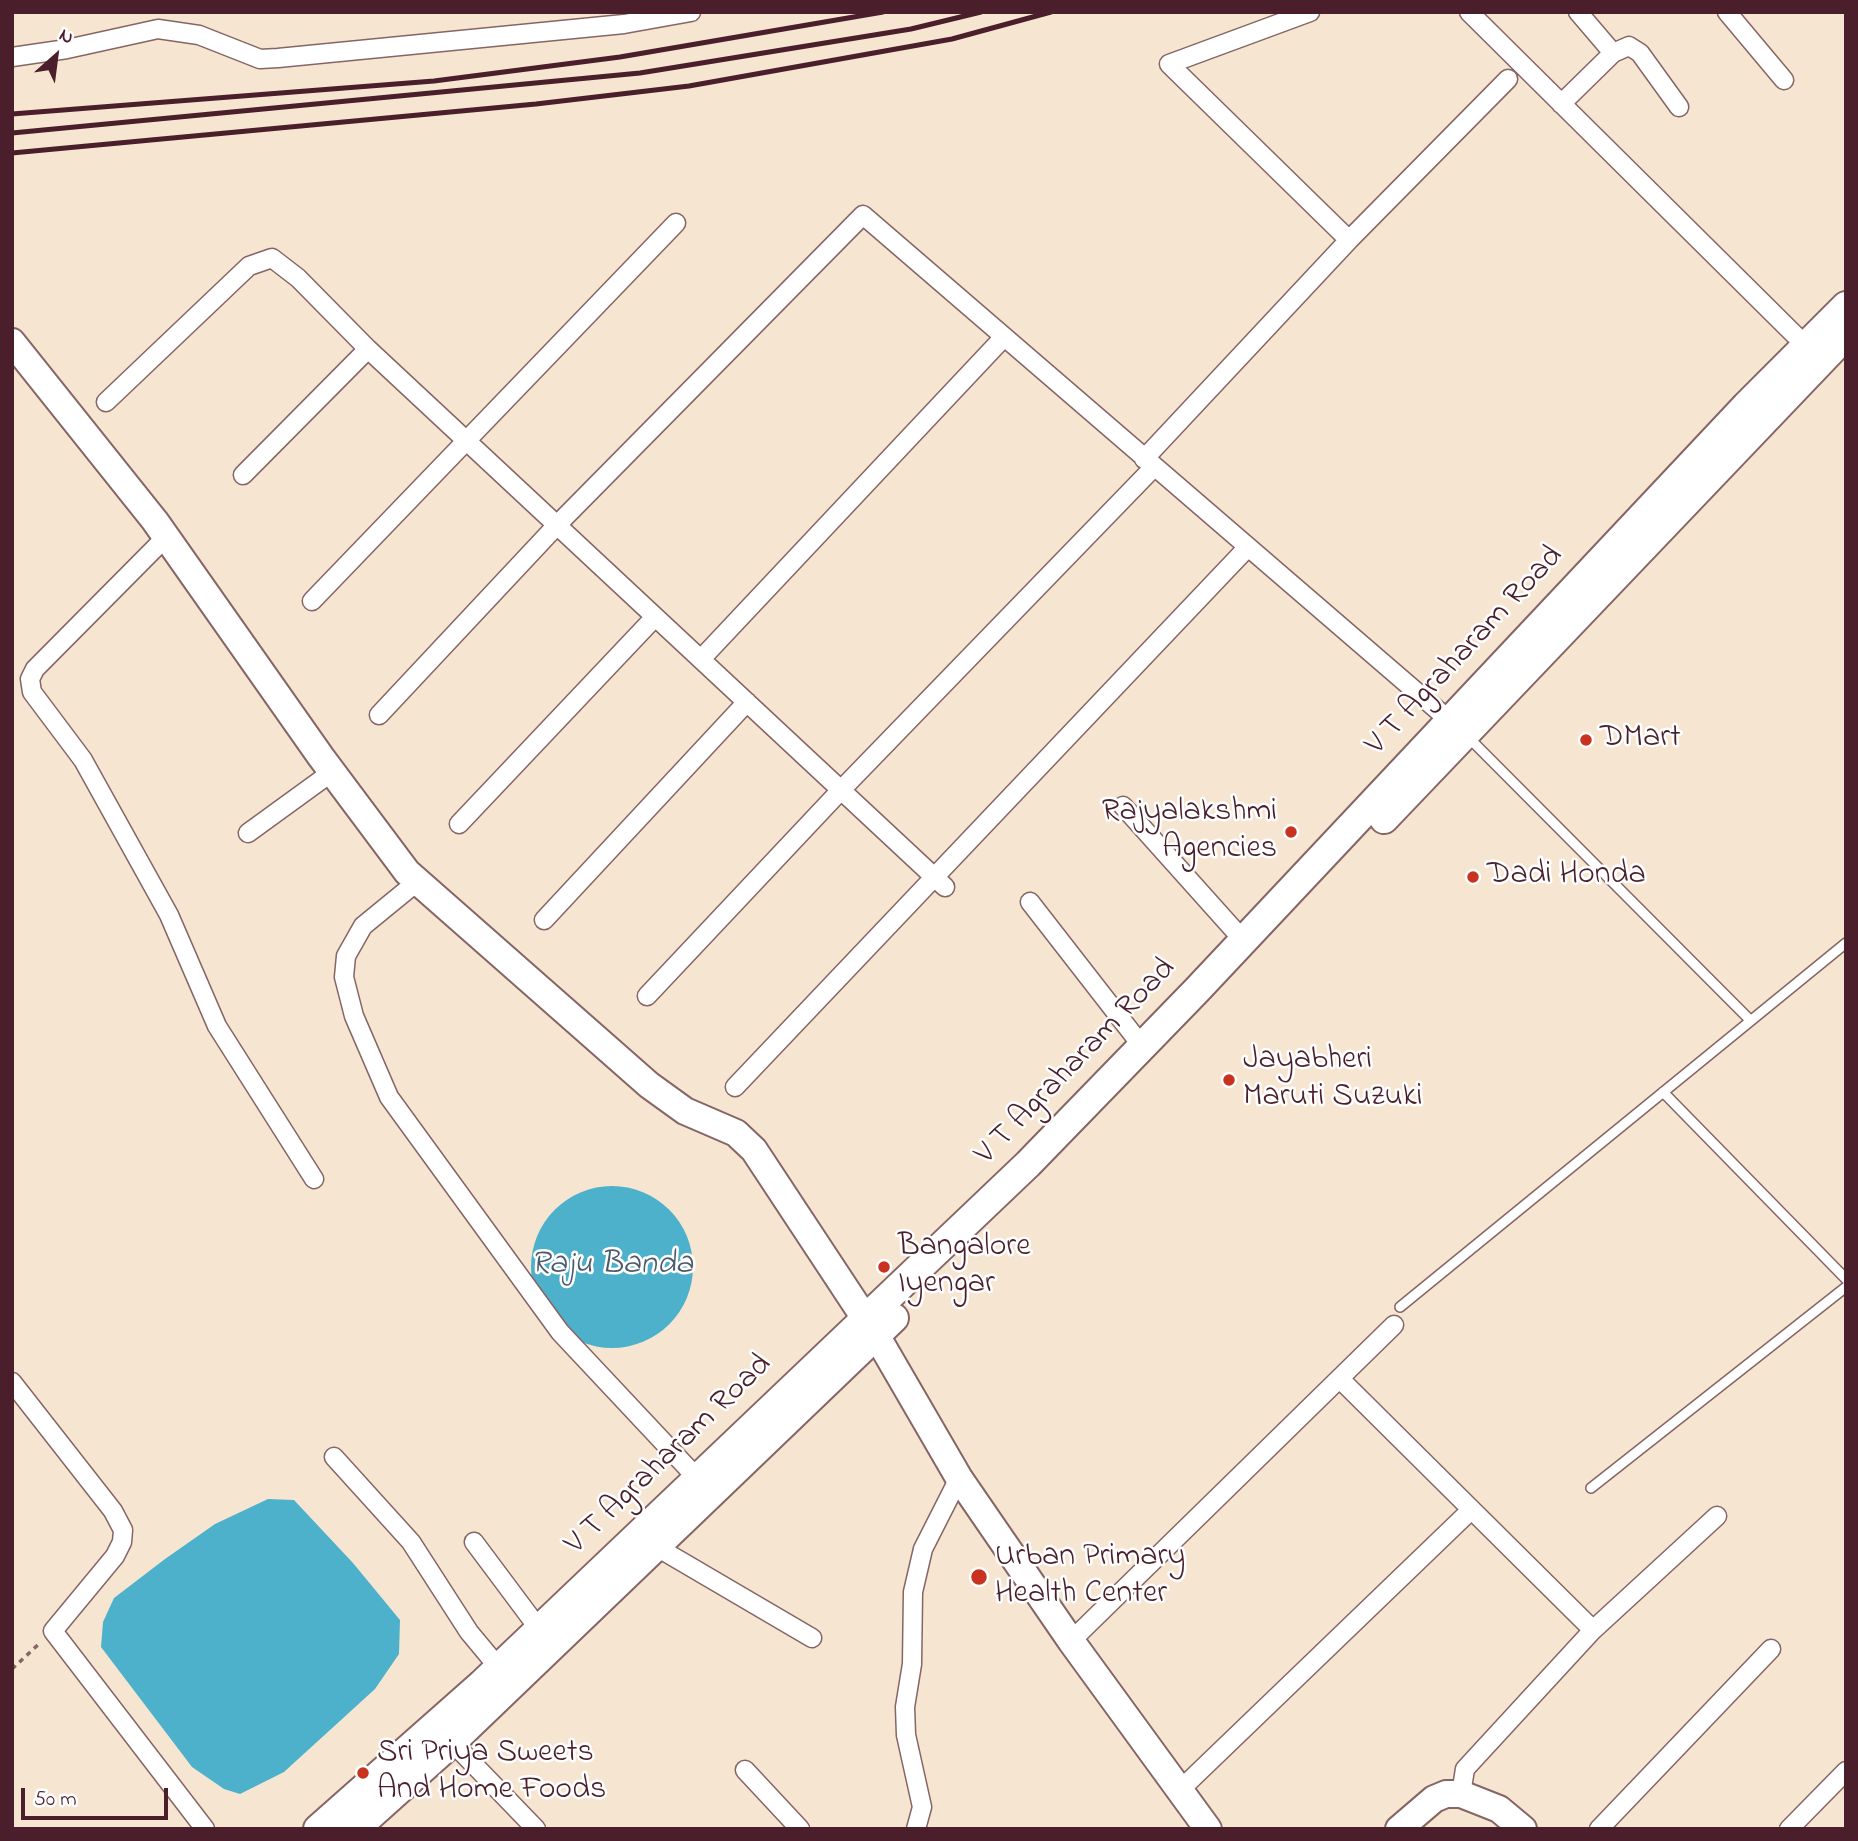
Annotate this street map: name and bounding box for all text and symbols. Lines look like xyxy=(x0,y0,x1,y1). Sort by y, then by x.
north arrow xyxy=(21,21,91,91)
text: N xyxy=(54,22,78,52)
street label: V T Agraharam Road xyxy=(1359,539,1573,765)
place label: DMart xyxy=(1600,721,1681,759)
marker: DMart xyxy=(1578,732,1594,748)
place label: Rajyalakshmi Agencies xyxy=(1102,795,1277,870)
marker: Rajyalakshmi Agencies xyxy=(1283,824,1299,840)
place label: Dadi Honda xyxy=(1487,858,1646,896)
marker: Dadi Honda xyxy=(1465,869,1481,885)
street label: V T Agraharam Road xyxy=(968,952,1186,1174)
place label: Jayabheri Maruti Suzuki xyxy=(1243,1043,1422,1118)
marker: Jayabheri Maruti Suzuki xyxy=(1221,1072,1237,1088)
place label: Bangalore Iyengar xyxy=(898,1230,1031,1305)
water label: Raju Banda xyxy=(531,1247,693,1287)
marker: Bangalore Iyengar xyxy=(876,1259,892,1275)
street label: V T Agraharam Road xyxy=(559,1347,781,1565)
place label: Urban Primary Health Center xyxy=(995,1540,1185,1615)
marker: Urban Primary Health Center xyxy=(969,1567,989,1587)
place label: Sri Priya Sweets And Home Foods xyxy=(377,1736,606,1811)
marker: Sri Priya Sweets And Home Foods xyxy=(355,1765,371,1781)
scale bar xyxy=(24,1774,172,1818)
text: 50 m xyxy=(34,1785,77,1815)

